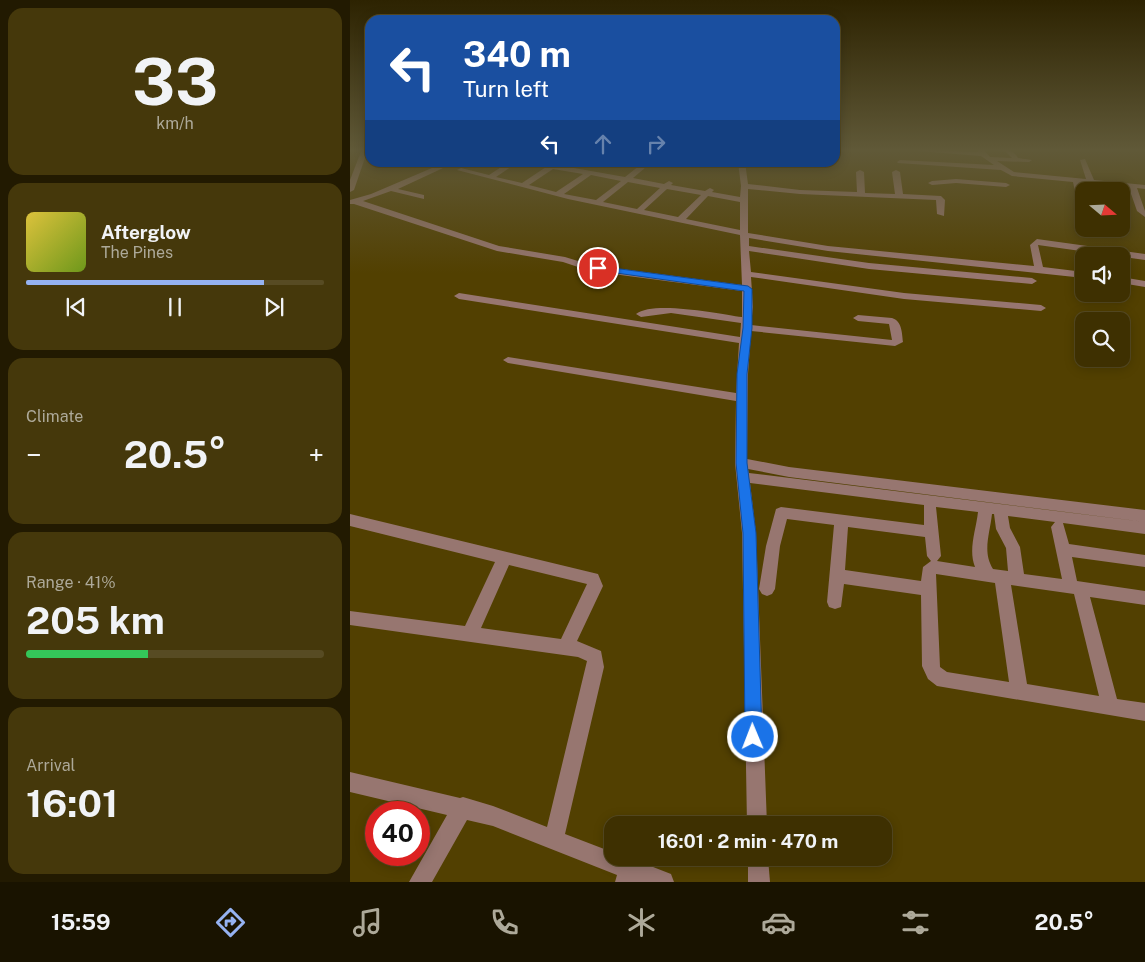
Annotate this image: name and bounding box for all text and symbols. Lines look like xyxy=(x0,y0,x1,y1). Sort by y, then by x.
text: 340 m xyxy=(463,34,571,75)
icon: left xyxy=(380,35,445,100)
text: 33 xyxy=(132,43,218,120)
text: Turn left xyxy=(463,76,549,102)
text: km/h xyxy=(156,114,194,133)
icon: left xyxy=(536,130,564,158)
icon: ahead xyxy=(589,130,617,158)
icon: right xyxy=(642,130,670,158)
north arrow xyxy=(1075,182,1130,238)
map controls xyxy=(1075,182,1130,367)
text: Afterglow xyxy=(101,221,191,243)
text: The Pines xyxy=(101,243,173,262)
pin xyxy=(577,247,619,289)
button: sound xyxy=(1075,247,1130,302)
icon: arrive xyxy=(584,254,612,282)
icon: previous xyxy=(62,293,90,321)
icon: pause xyxy=(161,293,189,321)
icon: next xyxy=(260,293,288,321)
button: search xyxy=(1075,312,1130,367)
text: Climate xyxy=(26,407,83,426)
text: 20.5° xyxy=(124,432,226,477)
text: − xyxy=(26,438,42,471)
text: + xyxy=(308,438,324,471)
text: Range · 41% xyxy=(26,573,116,592)
text: 205 km xyxy=(26,598,165,643)
position arrow xyxy=(726,710,778,762)
text: Arrival xyxy=(26,756,75,775)
text: 16:01 xyxy=(26,781,118,826)
speed limit sign: 40 xyxy=(365,801,430,866)
text: 16:01 · 2 min · 470 m xyxy=(658,830,838,852)
icon: directions xyxy=(213,905,248,940)
icon: music xyxy=(350,905,385,940)
icon: phone xyxy=(487,905,522,940)
icon: climate xyxy=(624,905,659,940)
icon: car xyxy=(761,905,796,940)
icon: filters xyxy=(898,905,933,940)
text: 15:59 xyxy=(51,909,111,935)
text: 20.5° xyxy=(1035,909,1094,935)

